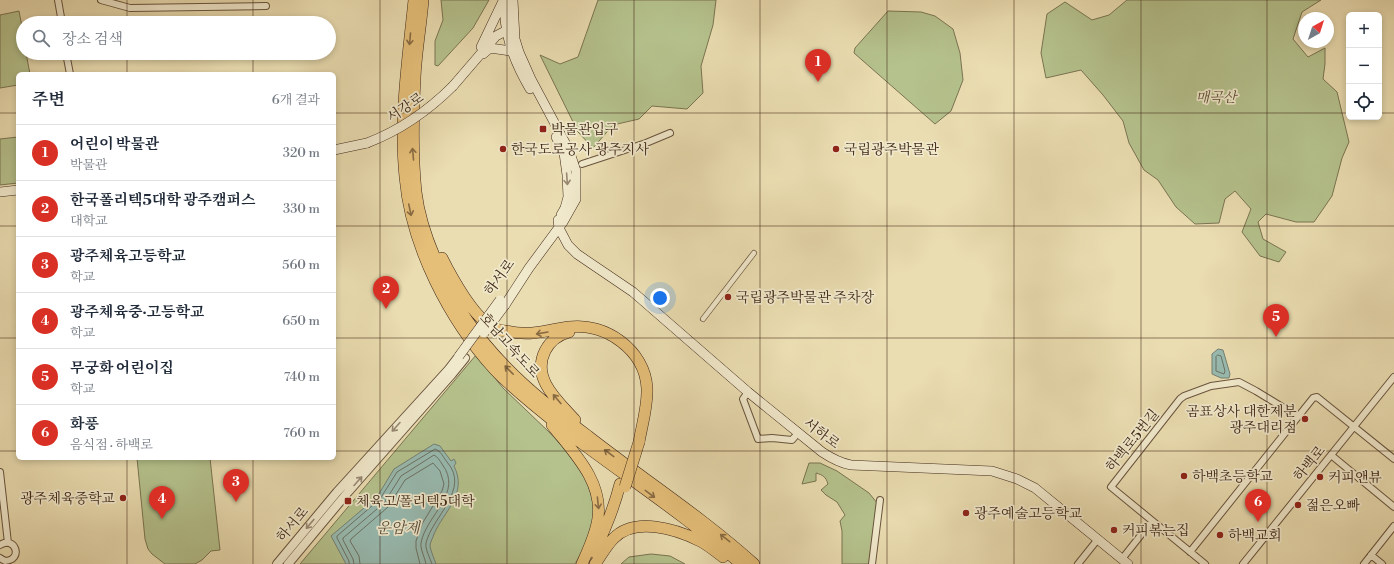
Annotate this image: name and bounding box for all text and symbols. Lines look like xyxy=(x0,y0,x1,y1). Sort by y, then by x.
north arrow xyxy=(1298,12,1334,48)
map controls xyxy=(1346,12,1382,120)
button: + xyxy=(1346,12,1382,48)
search box xyxy=(16,16,336,60)
icon: search xyxy=(30,27,52,49)
text: 장소 검색 xyxy=(62,30,123,49)
one-way arrow xyxy=(407,32,414,45)
button: − xyxy=(1346,48,1382,84)
pin: 1 xyxy=(805,49,831,82)
button: locate xyxy=(1346,84,1382,120)
text: 주변 xyxy=(32,89,65,111)
street label: 서강로 xyxy=(384,89,428,127)
park label: 매곡산 xyxy=(1196,89,1239,107)
text: 6개 결과 xyxy=(272,92,320,108)
place label: 박물관입구 xyxy=(551,121,619,139)
marker: 박물관입구 xyxy=(538,124,548,134)
text: 어린이 박물관 xyxy=(70,135,159,154)
place label: 한국도로공사 광주지사 xyxy=(511,141,650,159)
place label: 국립광주박물관 xyxy=(844,141,939,159)
marker: 한국도로공사 광주지사 xyxy=(498,144,508,154)
marker: 국립광주박물관 xyxy=(831,144,841,154)
text: 1 xyxy=(42,145,48,161)
text: 320 m xyxy=(283,145,320,161)
one-way arrow xyxy=(409,148,417,161)
text: 박물관 xyxy=(70,157,108,173)
one-way arrow xyxy=(564,172,571,185)
text: 한국폴리텍5대학 광주캠퍼스 xyxy=(70,191,256,210)
text: 2 xyxy=(41,201,49,217)
text: 330 m xyxy=(283,201,320,217)
one-way arrow xyxy=(407,203,415,216)
text: 대학교 xyxy=(70,213,108,229)
text: 광주체육고등학교 xyxy=(70,247,186,266)
street label: 하서로 xyxy=(481,256,519,299)
text: 3 xyxy=(41,257,49,273)
text: 560 m xyxy=(282,257,320,273)
text: 학교 xyxy=(70,269,95,285)
pin: 2 xyxy=(373,276,399,309)
your location xyxy=(650,288,670,308)
place label: 국립광주박물관 주차장 xyxy=(736,289,875,307)
marker: 국립광주박물관 주차장 xyxy=(723,292,733,302)
text: 광주체육중·고등학교 xyxy=(70,303,205,322)
pin: 5 xyxy=(1263,304,1289,337)
street label: 호남고속도로 xyxy=(475,309,543,382)
text: 4 xyxy=(41,313,49,329)
text: 650 m xyxy=(282,313,320,329)
text: 학교 xyxy=(70,325,95,341)
one-way arrow xyxy=(536,329,549,337)
text: 무궁화 어린이집 xyxy=(70,359,174,378)
one-way arrow xyxy=(504,365,514,375)
text: 5 xyxy=(41,369,49,385)
text: 740 m xyxy=(284,369,320,385)
text: 학교 xyxy=(70,381,95,397)
one-way arrow xyxy=(552,394,561,404)
place label: 곰표상사 대한제분 광주대리점 xyxy=(1186,403,1297,437)
street label: 하백로5번길 xyxy=(1102,406,1163,476)
street label: 서하로 xyxy=(800,414,843,453)
marker: 곰표상사 대한제분 광주대리점 xyxy=(1300,414,1310,424)
text: 화풍 xyxy=(70,415,99,434)
one-way arrow xyxy=(391,422,401,432)
text: 6 xyxy=(41,425,49,441)
text: 760 m xyxy=(283,425,320,441)
text: 음식점 · 하백로 xyxy=(70,437,153,453)
street label: 하백로 xyxy=(1290,442,1330,485)
one-way arrow xyxy=(604,448,615,457)
place label: 하백초등학교 xyxy=(1192,468,1274,486)
pin: 3 xyxy=(223,469,249,502)
place label: 커피앤뷰 xyxy=(1328,469,1383,487)
marker: 하백초등학교 xyxy=(1179,471,1189,481)
marker: 커피앤뷰 xyxy=(1315,472,1325,482)
one-way arrow xyxy=(353,476,362,486)
pin: 4 xyxy=(149,486,175,519)
pin: 6 xyxy=(1245,489,1271,522)
place label: 광주체육중학교 xyxy=(20,490,115,508)
one-way arrow xyxy=(645,490,656,498)
marker: 광주체육중학교 xyxy=(118,493,128,503)
place label: 체육고/폴리텍5대학 xyxy=(356,493,475,511)
marker: 체육고/폴리텍5대학 xyxy=(343,496,353,506)
one-way arrow xyxy=(594,497,601,510)
place label: 젊은오빠 xyxy=(1306,497,1361,515)
marker: 젊은오빠 xyxy=(1293,500,1303,510)
street label: 하서로 xyxy=(273,503,313,546)
place label: 광주예술고등학교 xyxy=(974,505,1083,523)
marker: 광주예술고등학교 xyxy=(961,508,971,518)
one-way arrow xyxy=(305,519,314,530)
water label: 운암제 xyxy=(376,519,421,538)
place label: 커피볶는집 xyxy=(1122,522,1190,540)
marker: 커피볶는집 xyxy=(1109,525,1119,535)
place label: 하백교회 xyxy=(1228,527,1282,545)
marker: 하백교회 xyxy=(1215,530,1225,540)
one-way arrow xyxy=(719,534,730,543)

